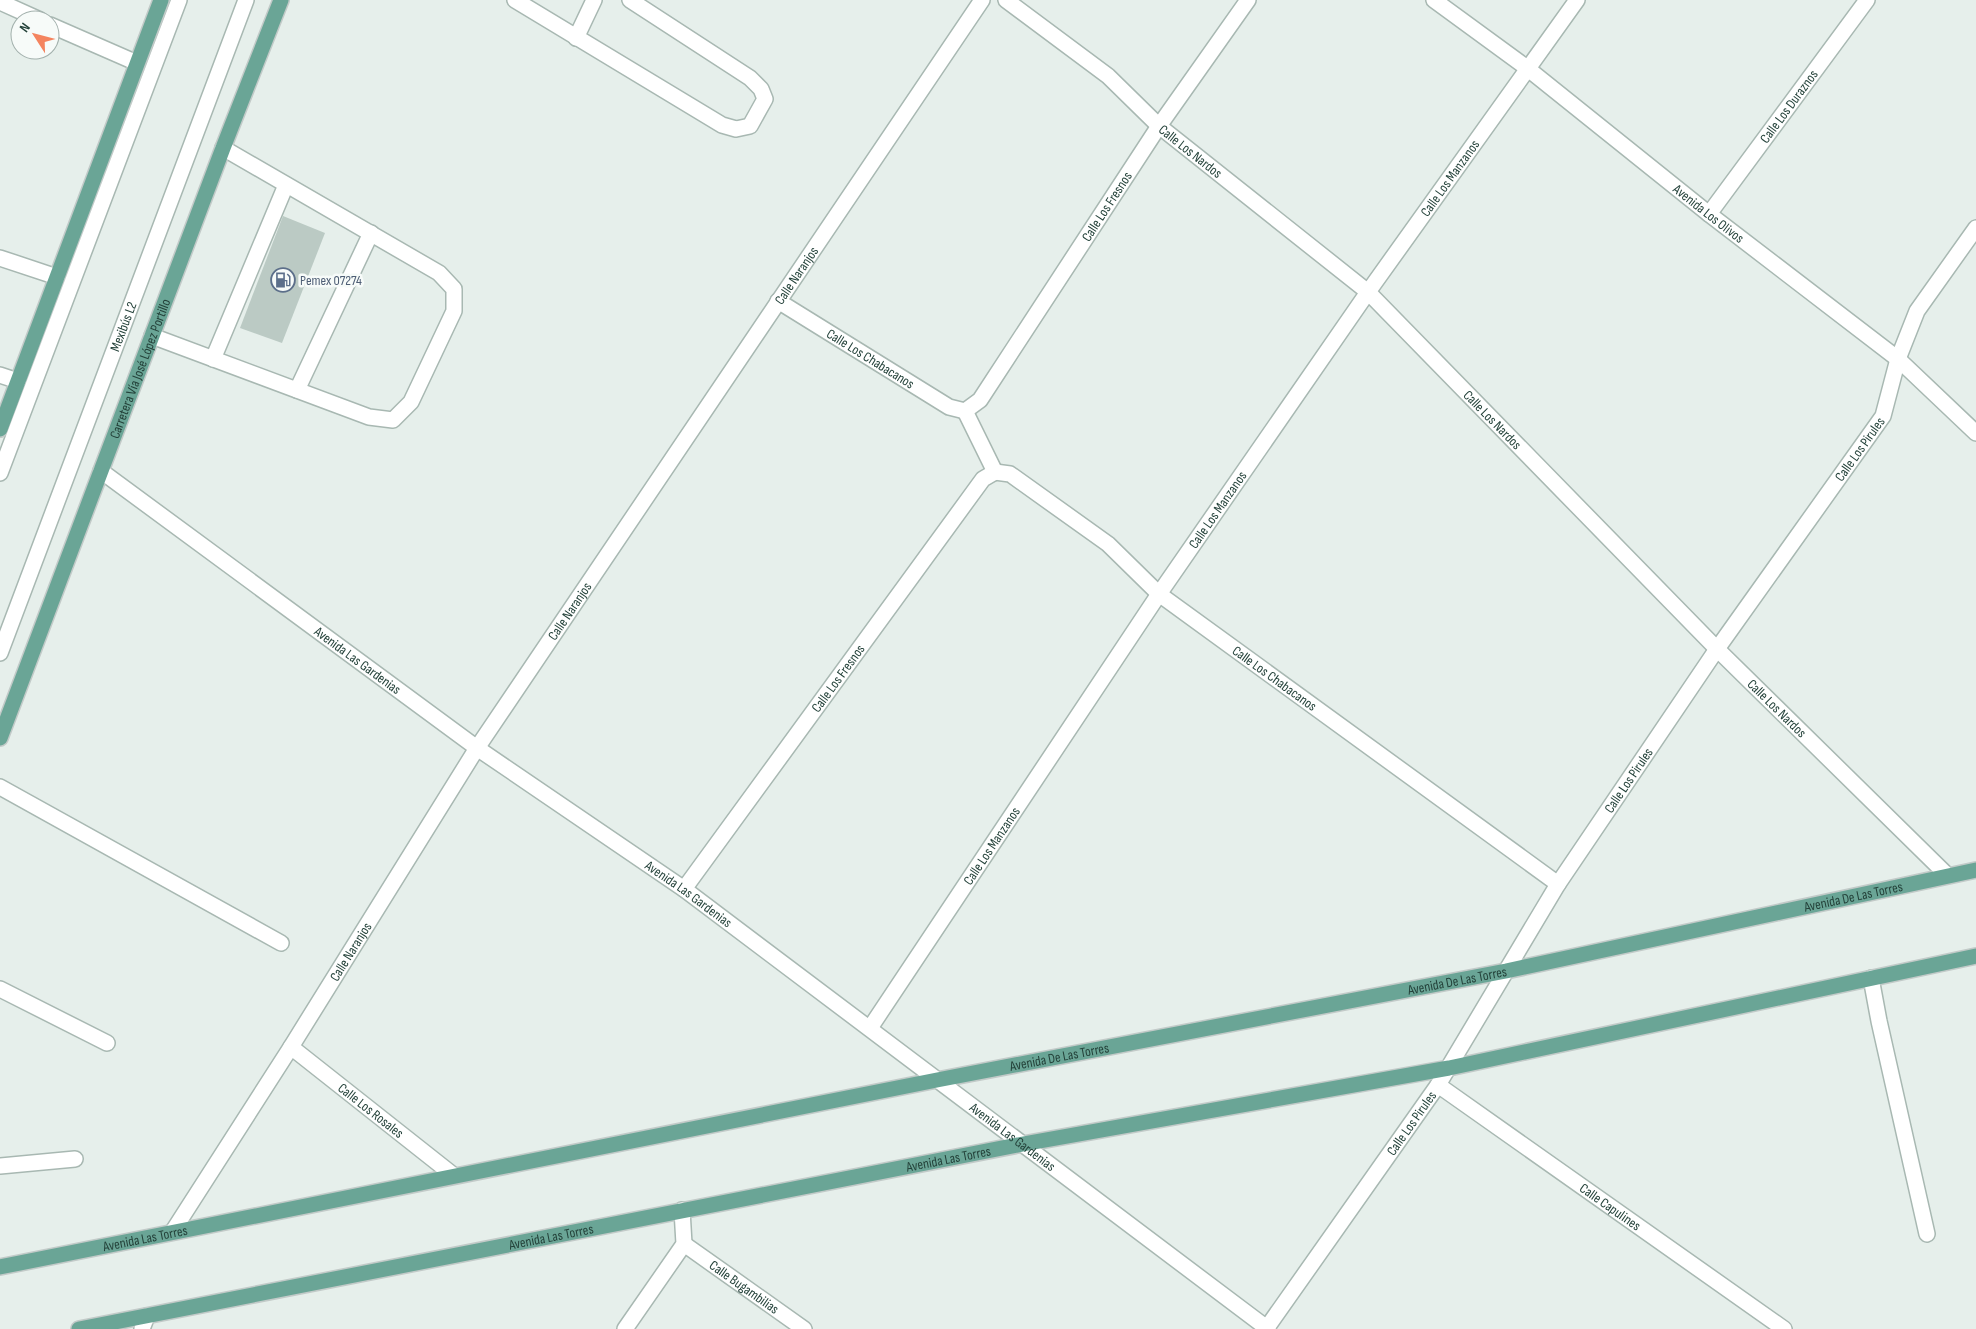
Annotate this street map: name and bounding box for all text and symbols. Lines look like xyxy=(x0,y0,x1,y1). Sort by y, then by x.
north arrow xyxy=(10,10,60,60)
text: N xyxy=(16,20,34,36)
street label: Calle Los Duraznos xyxy=(1756,66,1822,147)
street label: Calle Los Nardos xyxy=(1155,121,1225,182)
street label: Calle Los Manzanos xyxy=(1417,137,1483,220)
street label: Calle Los Fresnos xyxy=(1078,169,1136,245)
street label: Avenida Los Olivos xyxy=(1669,180,1747,247)
street label: Calle Naranjos xyxy=(771,243,822,308)
fuel station icon: Pemex 07274 xyxy=(270,267,296,293)
place label: Pemex 07274 xyxy=(300,272,362,289)
street label: Carretera Vía José López Portillo xyxy=(106,296,174,441)
street label: Mexibús L2 xyxy=(106,299,141,354)
street label: Calle Los Chabacanos xyxy=(823,325,917,392)
street label: Calle Los Nardos xyxy=(1460,387,1525,453)
street label: Calle Los Pirules xyxy=(1831,414,1889,485)
street label: Calle Los Manzanos xyxy=(1185,468,1250,552)
street label: Calle Naranjos xyxy=(544,579,595,643)
street label: Avenida Las Gardenias xyxy=(310,623,404,698)
street label: Calle Los Fresnos xyxy=(808,641,869,716)
street label: Calle Los Chabacanos xyxy=(1229,642,1320,715)
street label: Calle Los Nardos xyxy=(1744,676,1810,741)
street label: Calle Los Pirules xyxy=(1601,745,1657,816)
street label: Calle Los Manzanos xyxy=(960,804,1024,888)
street label: Avenida Las Gardenias xyxy=(641,856,735,931)
street label: Avenida De Las Torres xyxy=(1801,878,1904,916)
street label: Calle Naranjos xyxy=(326,919,375,984)
street label: Avenida De Las Torres xyxy=(1405,963,1508,999)
street label: Avenida De Las Torres xyxy=(1007,1039,1110,1075)
street label: Calle Los Rosales xyxy=(334,1079,407,1142)
street label: Calle Los Pirules xyxy=(1383,1088,1440,1159)
street label: Avenida Las Gardenias xyxy=(965,1099,1059,1175)
street label: Avenida Las Torres xyxy=(904,1143,992,1176)
street label: Calle Capulines xyxy=(1576,1180,1644,1234)
street label: Avenida Las Torres xyxy=(506,1220,595,1254)
street label: Avenida Las Torres xyxy=(101,1222,189,1255)
street label: Calle Bugambilias xyxy=(706,1257,782,1318)

